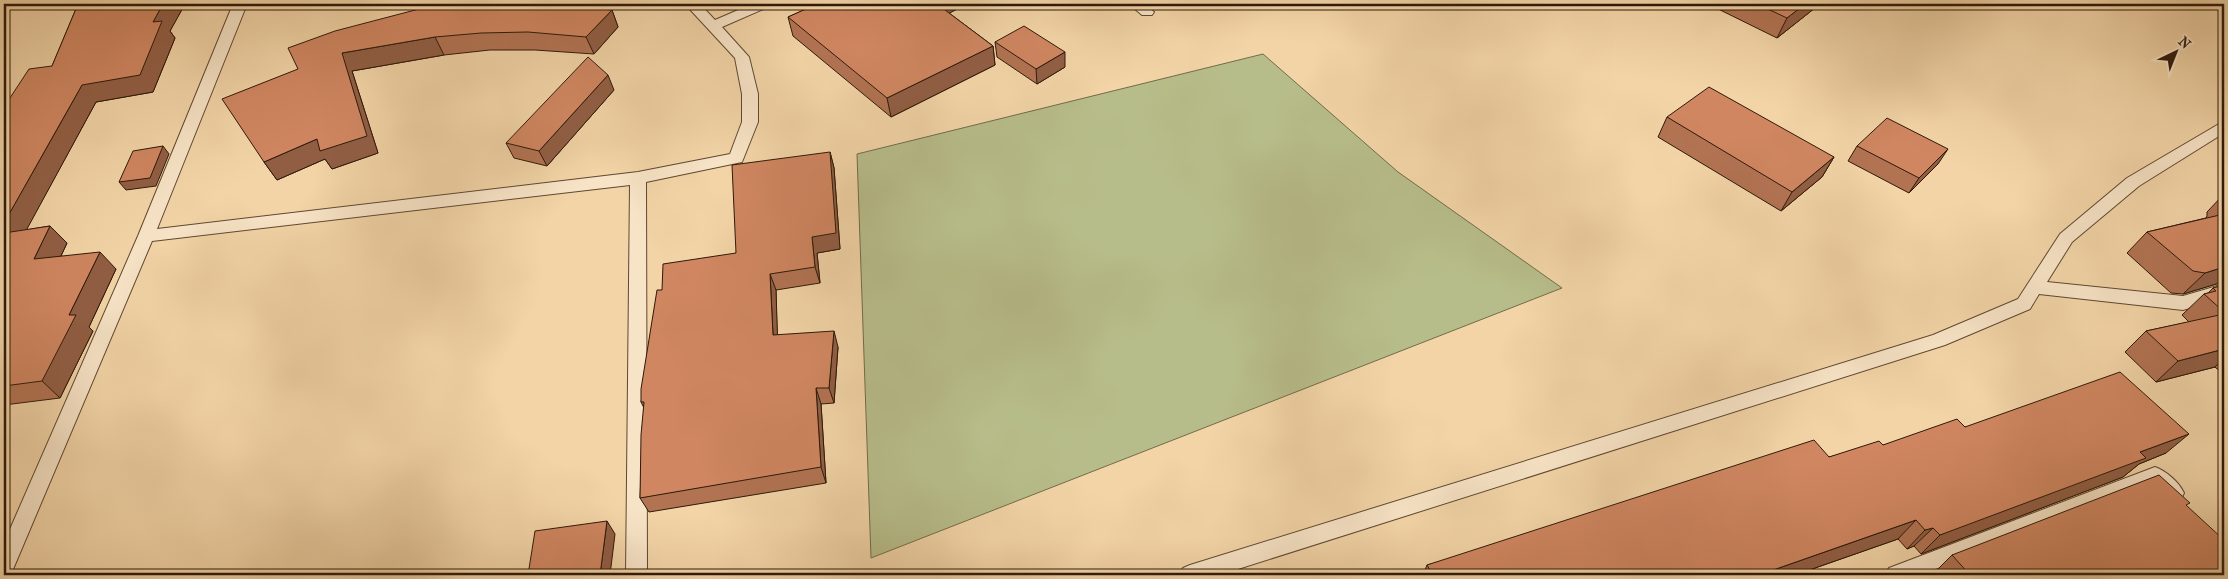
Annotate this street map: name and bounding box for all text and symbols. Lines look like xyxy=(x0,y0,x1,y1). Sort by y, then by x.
north arrow xyxy=(2150,28,2200,78)
text: N xyxy=(2175,33,2194,53)

